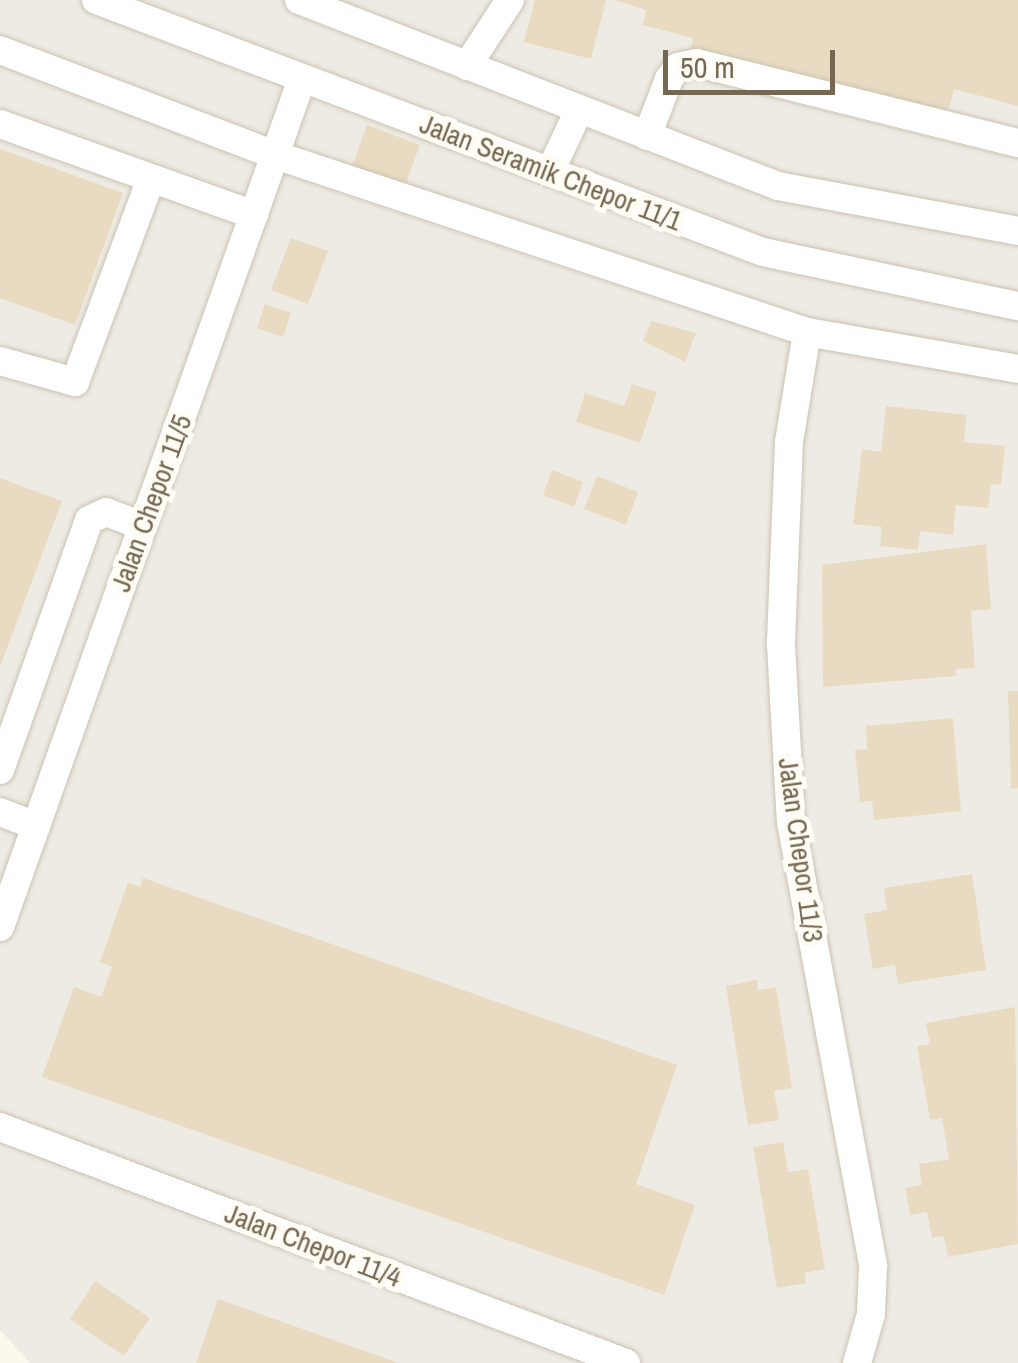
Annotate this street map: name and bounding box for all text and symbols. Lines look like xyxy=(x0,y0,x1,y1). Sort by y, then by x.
scale bar xyxy=(668,30,840,92)
text: 50 m xyxy=(680,47,735,87)
street label: Jalan Seramik Chepor 11/1 xyxy=(415,107,687,237)
street label: Jalan Chepor 11/5 xyxy=(103,410,199,596)
street label: Jalan Chepor 11/3 xyxy=(771,756,831,944)
street label: Jalan Chepor 11/4 xyxy=(220,1196,406,1294)

